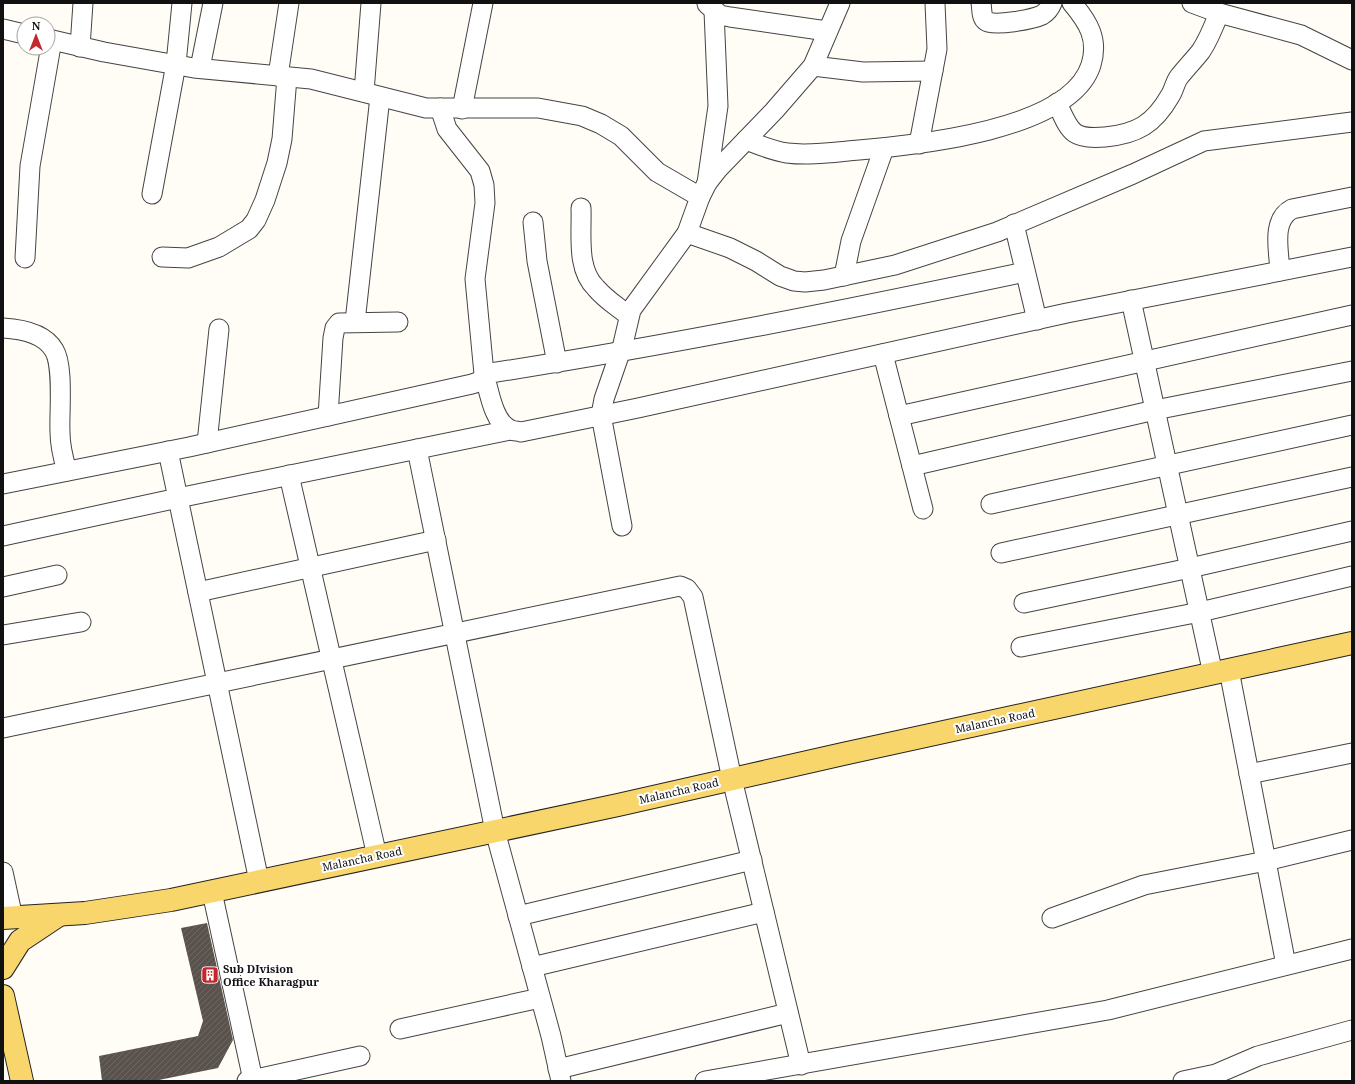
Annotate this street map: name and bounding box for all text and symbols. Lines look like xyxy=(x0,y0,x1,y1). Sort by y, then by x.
north arrow xyxy=(16,16,56,56)
text: N xyxy=(32,18,41,33)
street label: Malancha Road xyxy=(954,705,1036,736)
street label: Malancha Road xyxy=(638,774,720,807)
street label: Malancha Road xyxy=(321,843,403,874)
place label: Sub DIvision Office Kharagpur xyxy=(223,961,319,989)
building icon: Sub DIvision Office Kharagpur xyxy=(200,965,220,985)

